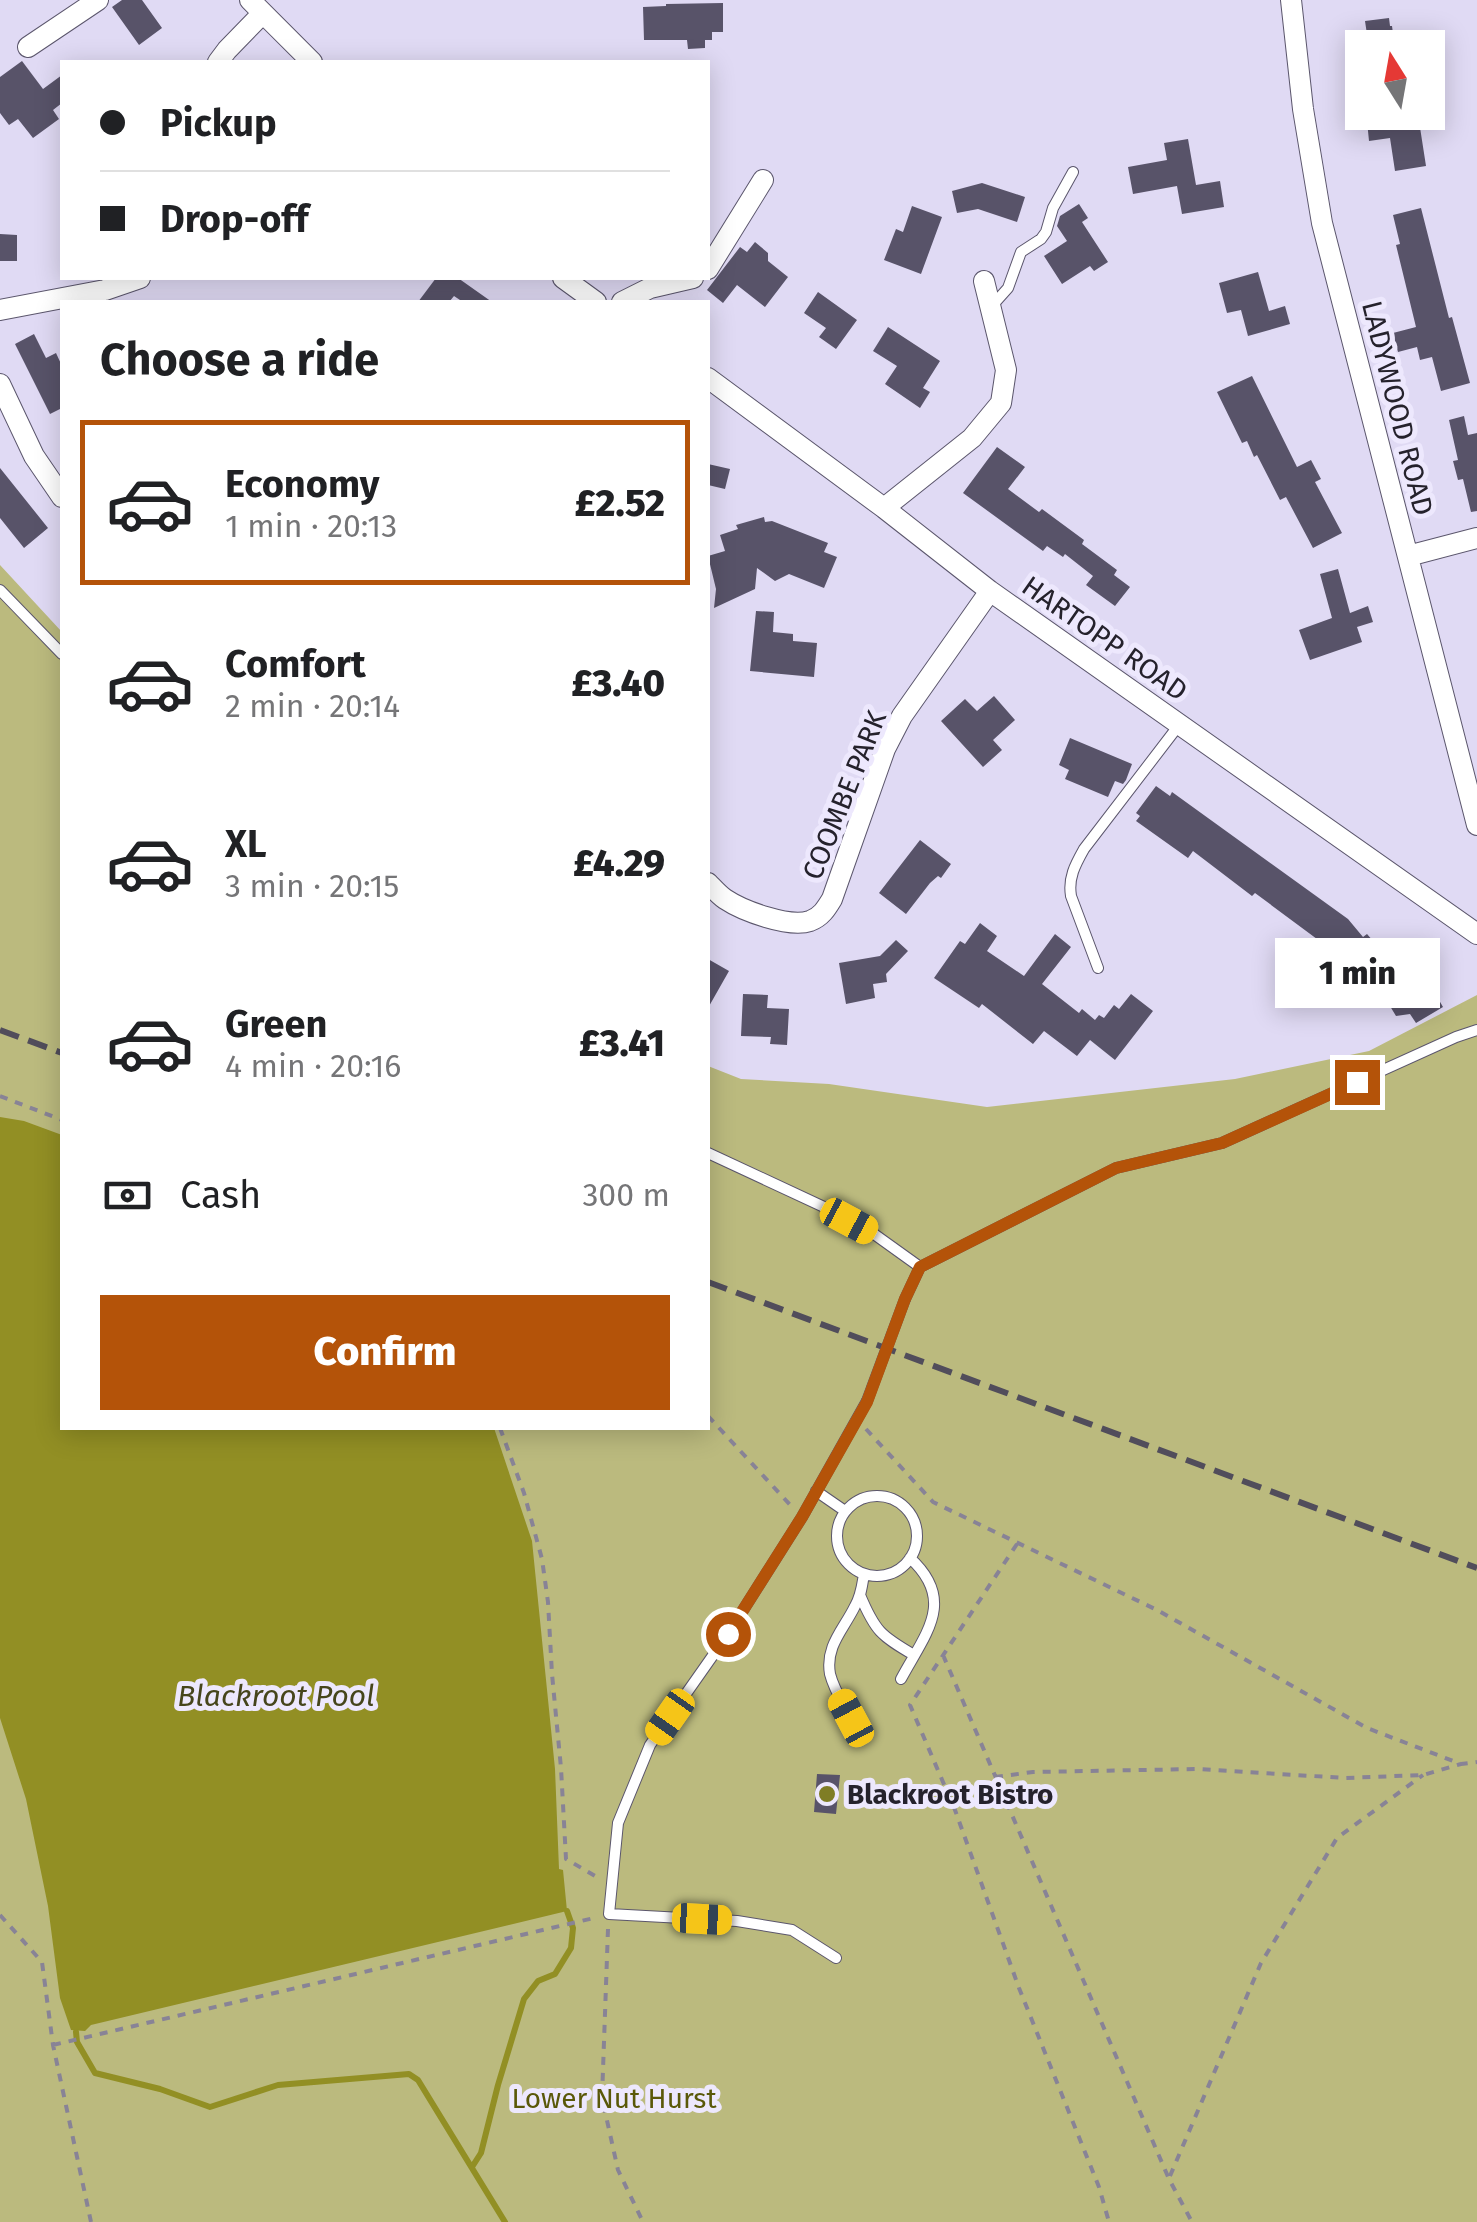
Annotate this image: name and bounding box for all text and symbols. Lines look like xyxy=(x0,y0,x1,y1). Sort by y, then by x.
north arrow xyxy=(1345,30,1445,130)
map controls xyxy=(1345,30,1445,130)
text: Pickup xyxy=(160,100,277,146)
text: Drop-off xyxy=(160,196,308,242)
street label: LADYWOOD ROAD xyxy=(1355,298,1440,519)
text: Choose a ride xyxy=(100,333,379,387)
icon: car xyxy=(105,458,195,548)
text: Economy xyxy=(225,461,380,507)
text: £2.52 xyxy=(575,480,665,526)
text: 1 min · 20:13 xyxy=(225,507,397,545)
street label: HARTOPP ROAD xyxy=(1016,569,1194,708)
icon: car xyxy=(105,638,195,728)
text: Comfort xyxy=(225,641,366,687)
text: £3.40 xyxy=(571,660,665,706)
text: 2 min · 20:14 xyxy=(225,687,400,725)
street label: COOMBE PARK xyxy=(796,706,893,884)
icon: car xyxy=(105,818,195,908)
text: XL xyxy=(225,821,267,867)
text: £4.29 xyxy=(573,840,665,886)
text: 3 min · 20:15 xyxy=(225,867,399,905)
callout: 1 min xyxy=(1274,937,1440,1007)
text: 1 min xyxy=(1319,954,1396,992)
icon: car xyxy=(105,998,195,1088)
text: Green xyxy=(225,1001,328,1047)
text: £3.41 xyxy=(579,1020,665,1066)
text: 4 min · 20:16 xyxy=(225,1047,401,1085)
route end xyxy=(1335,1060,1380,1105)
icon: cash xyxy=(100,1168,155,1223)
text: Cash xyxy=(180,1172,261,1218)
text: 300 m xyxy=(582,1176,670,1214)
car xyxy=(815,1194,883,1248)
button: Confirm xyxy=(100,1295,670,1410)
route start xyxy=(706,1612,751,1657)
water label: Blackroot Pool xyxy=(177,1678,375,1714)
car xyxy=(641,1684,699,1750)
car xyxy=(824,1684,878,1752)
place label: Blackroot Bistro xyxy=(847,1778,1053,1811)
marker: Blackroot Bistro xyxy=(816,1783,838,1805)
car xyxy=(671,1902,733,1936)
park label: Lower Nut Hurst xyxy=(511,2082,717,2115)

